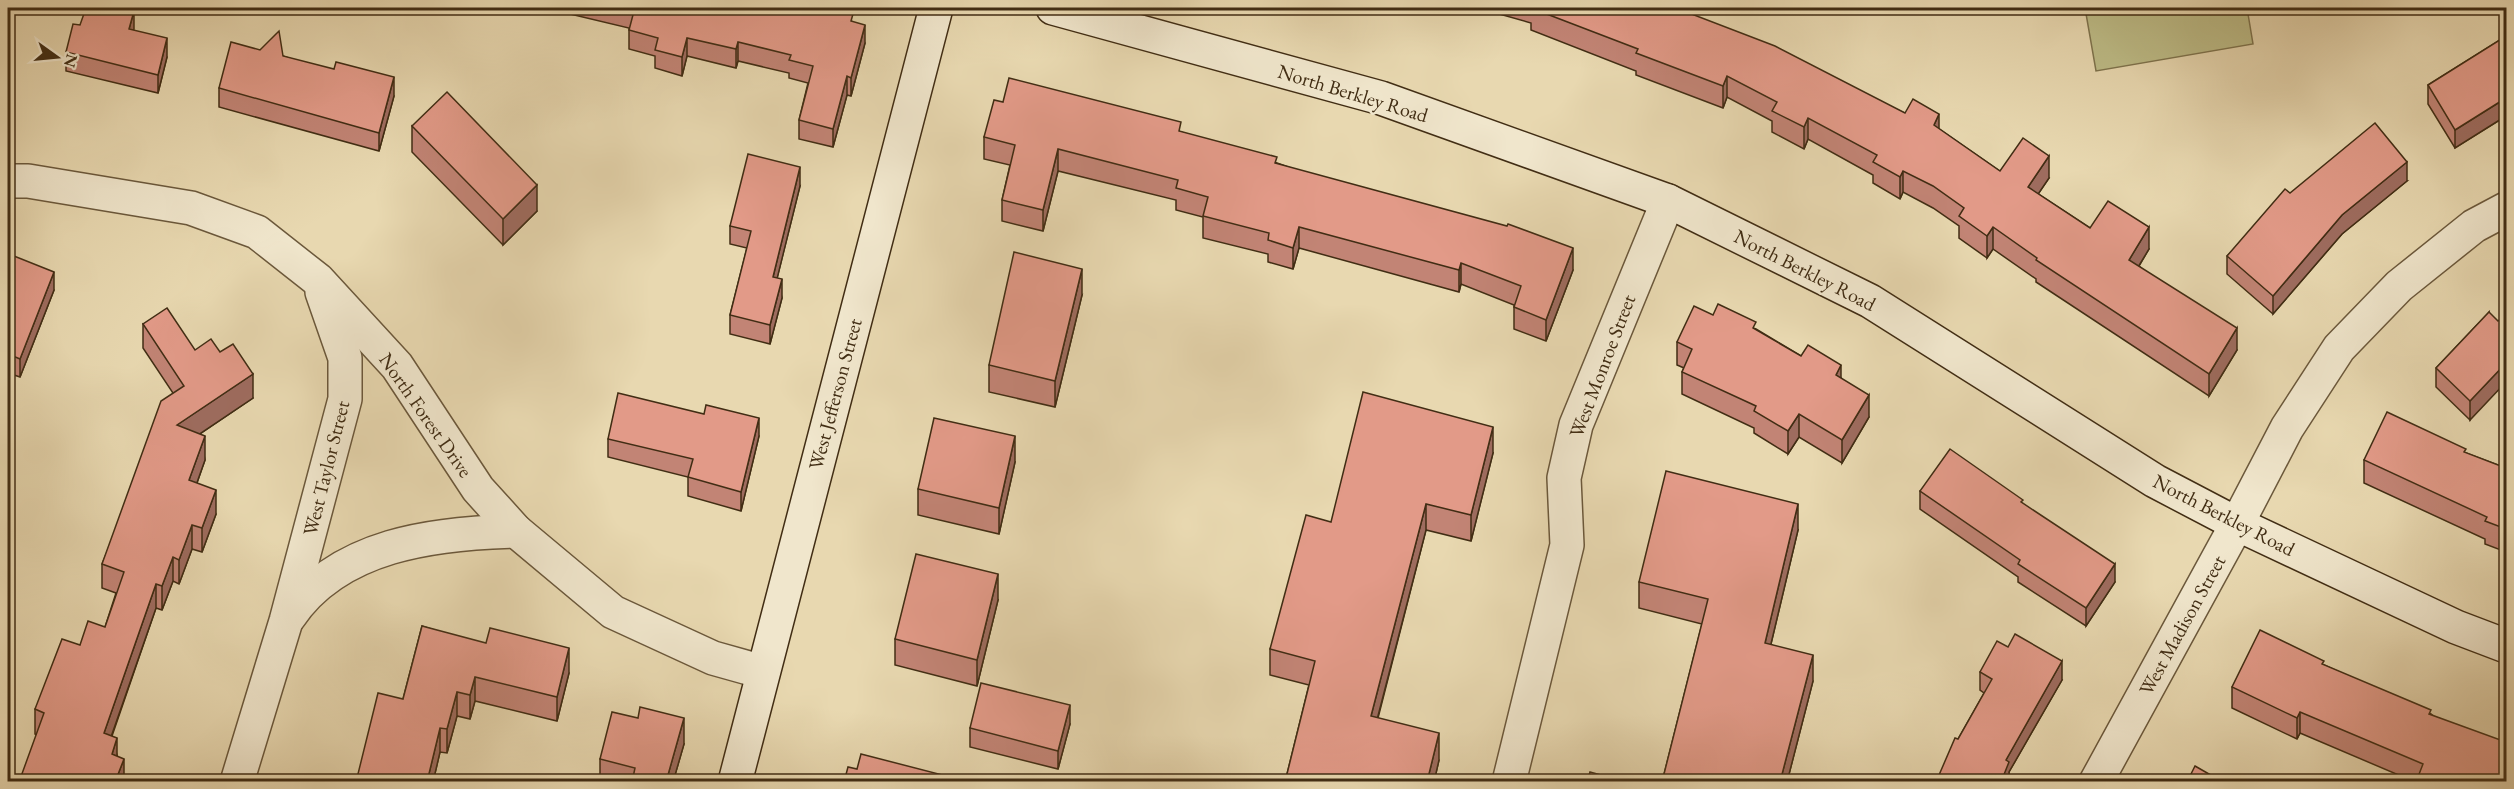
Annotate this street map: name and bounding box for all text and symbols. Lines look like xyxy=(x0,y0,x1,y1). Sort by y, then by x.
north arrow xyxy=(27,27,87,87)
text: N xyxy=(59,52,83,70)
street label: North Berkley Road xyxy=(1275,58,1432,128)
street label: North Berkley Road xyxy=(1730,223,1881,317)
street label: West Monroe Street xyxy=(1563,290,1641,441)
street label: West Jefferson Street xyxy=(802,315,868,473)
street label: North Forest Drive xyxy=(373,348,479,483)
street label: West Taylor Street xyxy=(297,397,355,538)
street label: North Berkley Road xyxy=(2149,468,2300,562)
street label: West Madison Street xyxy=(2133,550,2232,700)

